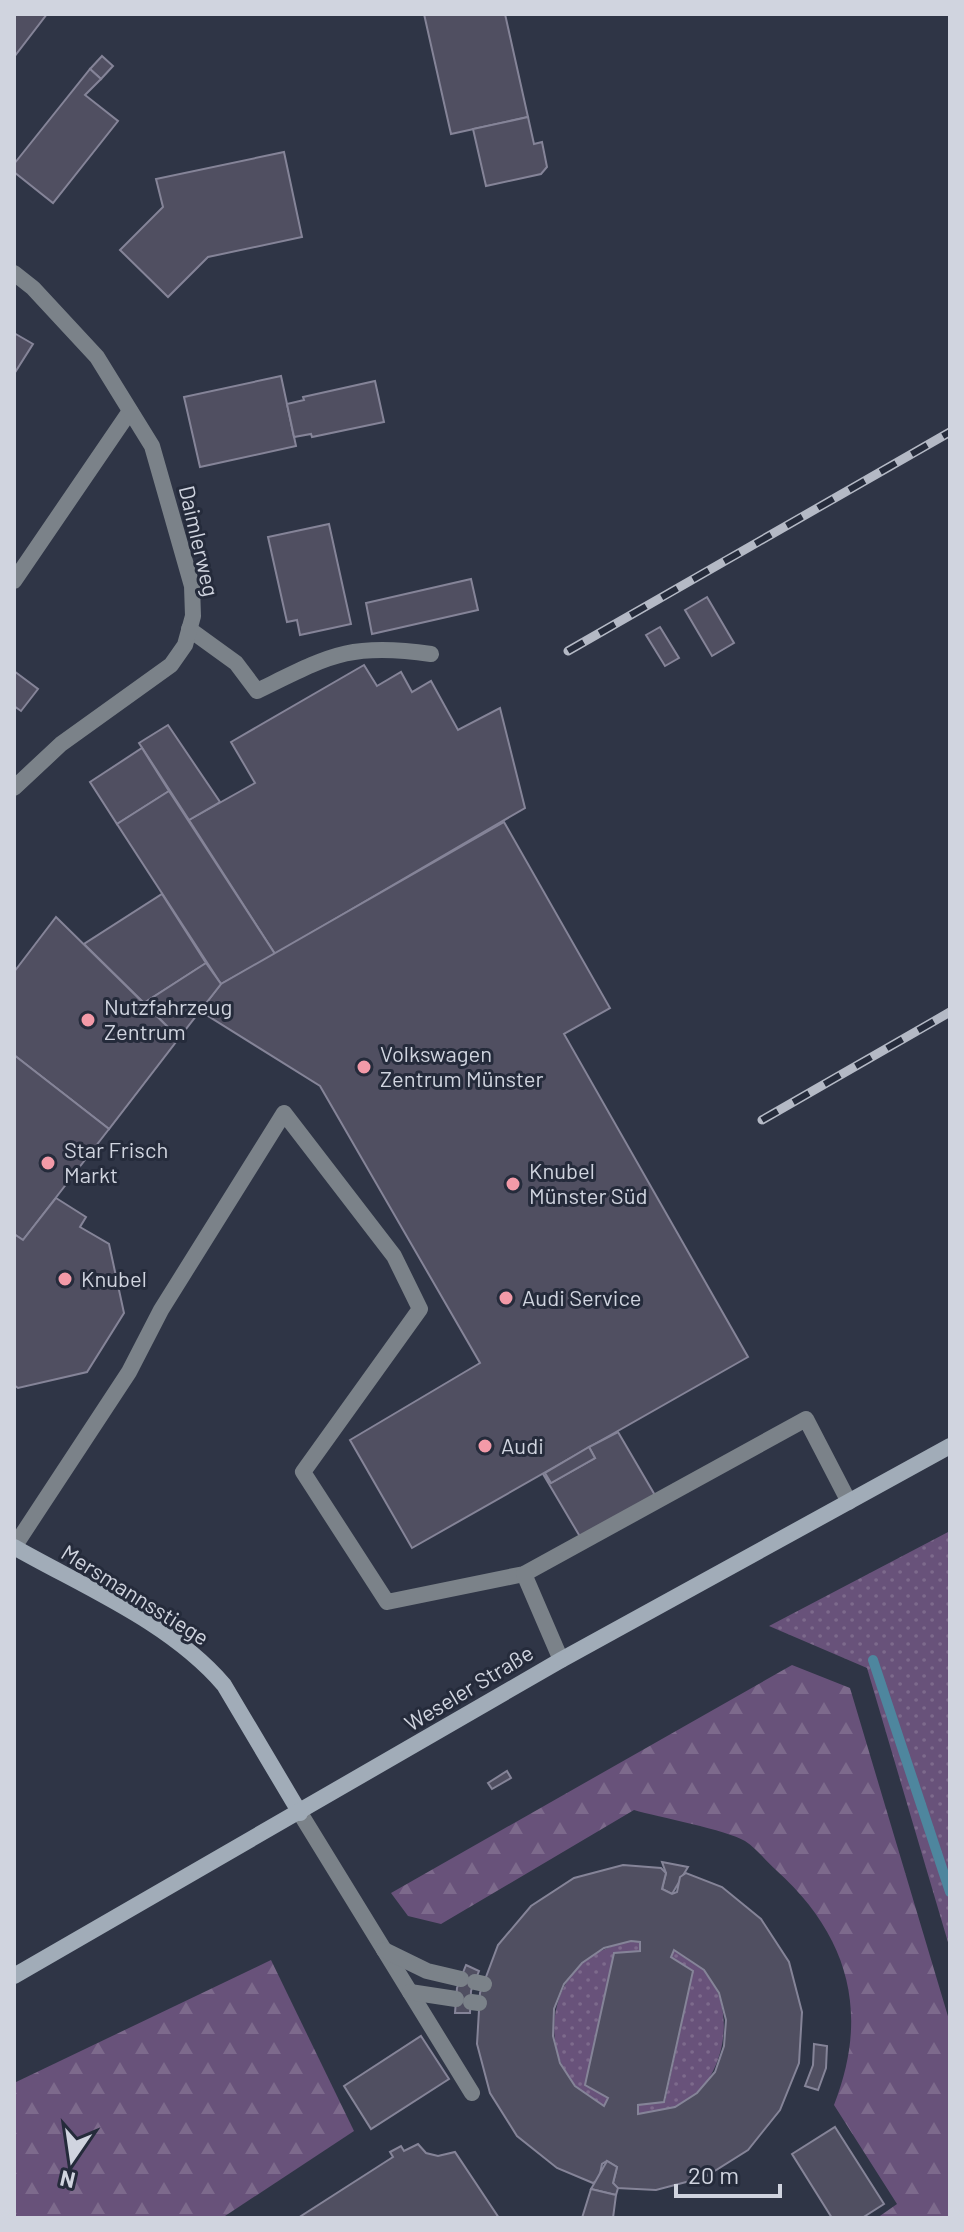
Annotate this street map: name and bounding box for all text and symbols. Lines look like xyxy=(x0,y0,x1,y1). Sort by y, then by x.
street label: Daimlerweg xyxy=(175,483,225,599)
place label: Nutzfahrzeug Zentrum xyxy=(104,993,232,1044)
marker: Nutzfahrzeug Zentrum xyxy=(79,1011,97,1029)
place label: Volkswagen Zentrum Münster xyxy=(380,1040,543,1091)
marker: Volkswagen Zentrum Münster xyxy=(355,1058,373,1076)
place label: Star Frisch Markt xyxy=(64,1136,168,1187)
marker: Star Frisch Markt xyxy=(39,1154,57,1172)
place label: Knubel Münster Süd xyxy=(529,1157,648,1208)
marker: Knubel Münster Süd xyxy=(504,1175,522,1193)
place label: Knubel xyxy=(81,1265,147,1291)
marker: Knubel xyxy=(56,1270,74,1288)
place label: Audi Service xyxy=(522,1284,642,1310)
marker: Audi Service xyxy=(497,1289,515,1307)
place label: Audi xyxy=(501,1432,544,1458)
marker: Audi xyxy=(476,1437,494,1455)
street label: Mersmannsstiege xyxy=(57,1538,214,1650)
street label: Weseler Straße xyxy=(400,1639,537,1736)
north arrow xyxy=(32,2120,112,2200)
scale bar xyxy=(676,2148,780,2198)
text: 20 m xyxy=(688,2160,739,2189)
text: N xyxy=(57,2166,77,2195)

